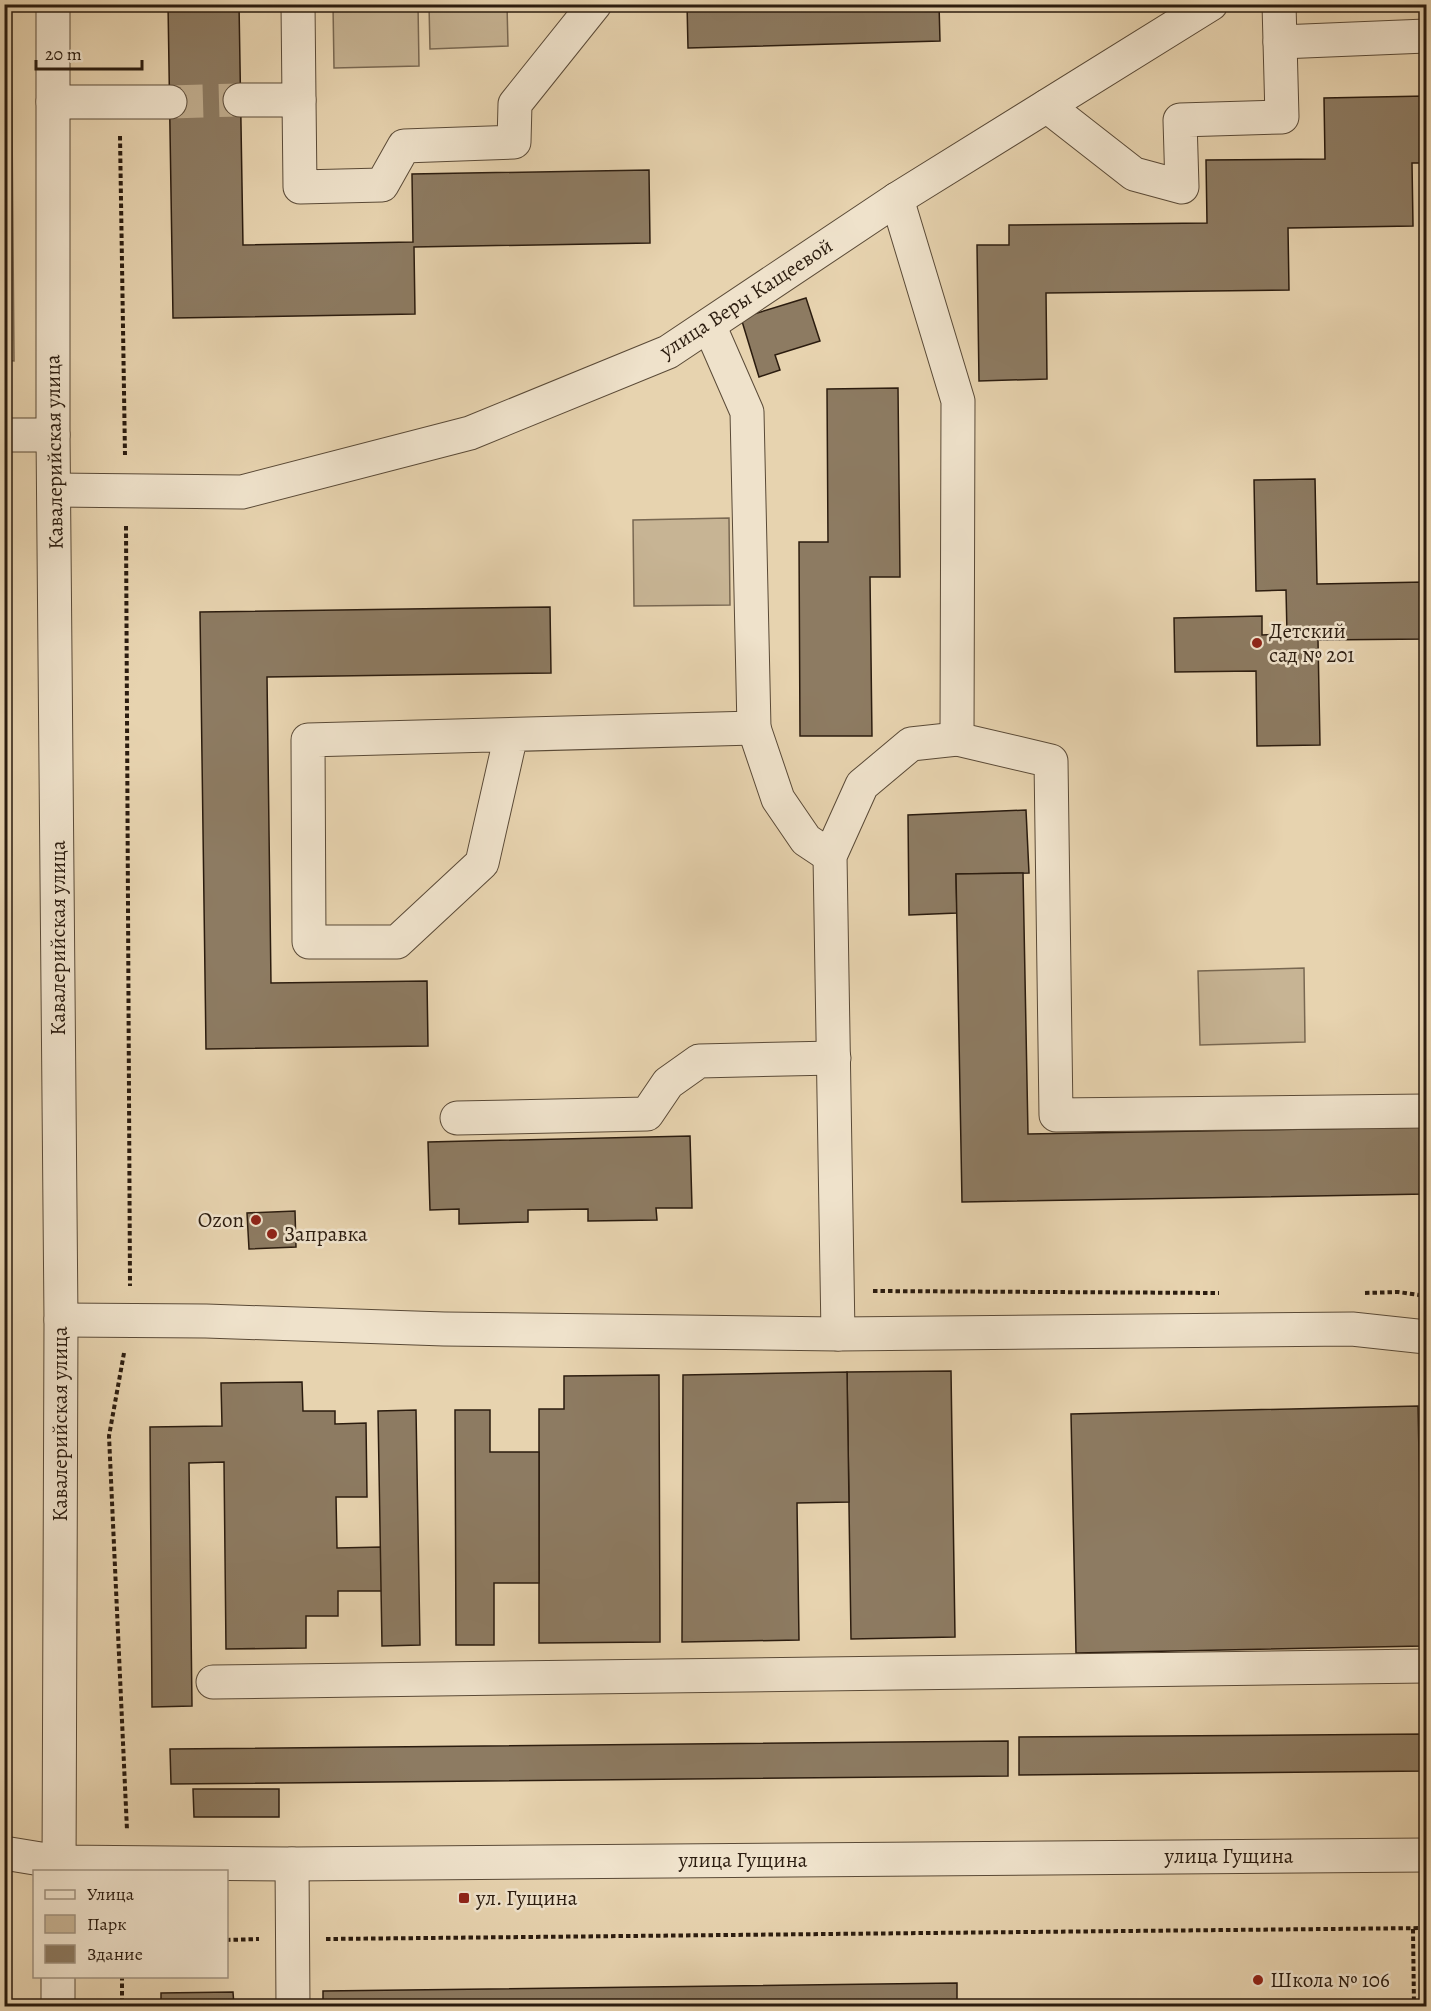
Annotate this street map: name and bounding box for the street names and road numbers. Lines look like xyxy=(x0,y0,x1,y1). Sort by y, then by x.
street label: улица Веры Кащеевой xyxy=(653,232,838,365)
street label: Кавалерийская улица xyxy=(38,354,70,550)
street label: Кавалерийская улица xyxy=(44,840,72,1036)
street label: Кавалерийская улица xyxy=(46,1326,74,1522)
street label: улица Гущина xyxy=(1163,1842,1294,1870)
street label: улица Гущина xyxy=(677,1846,808,1874)

